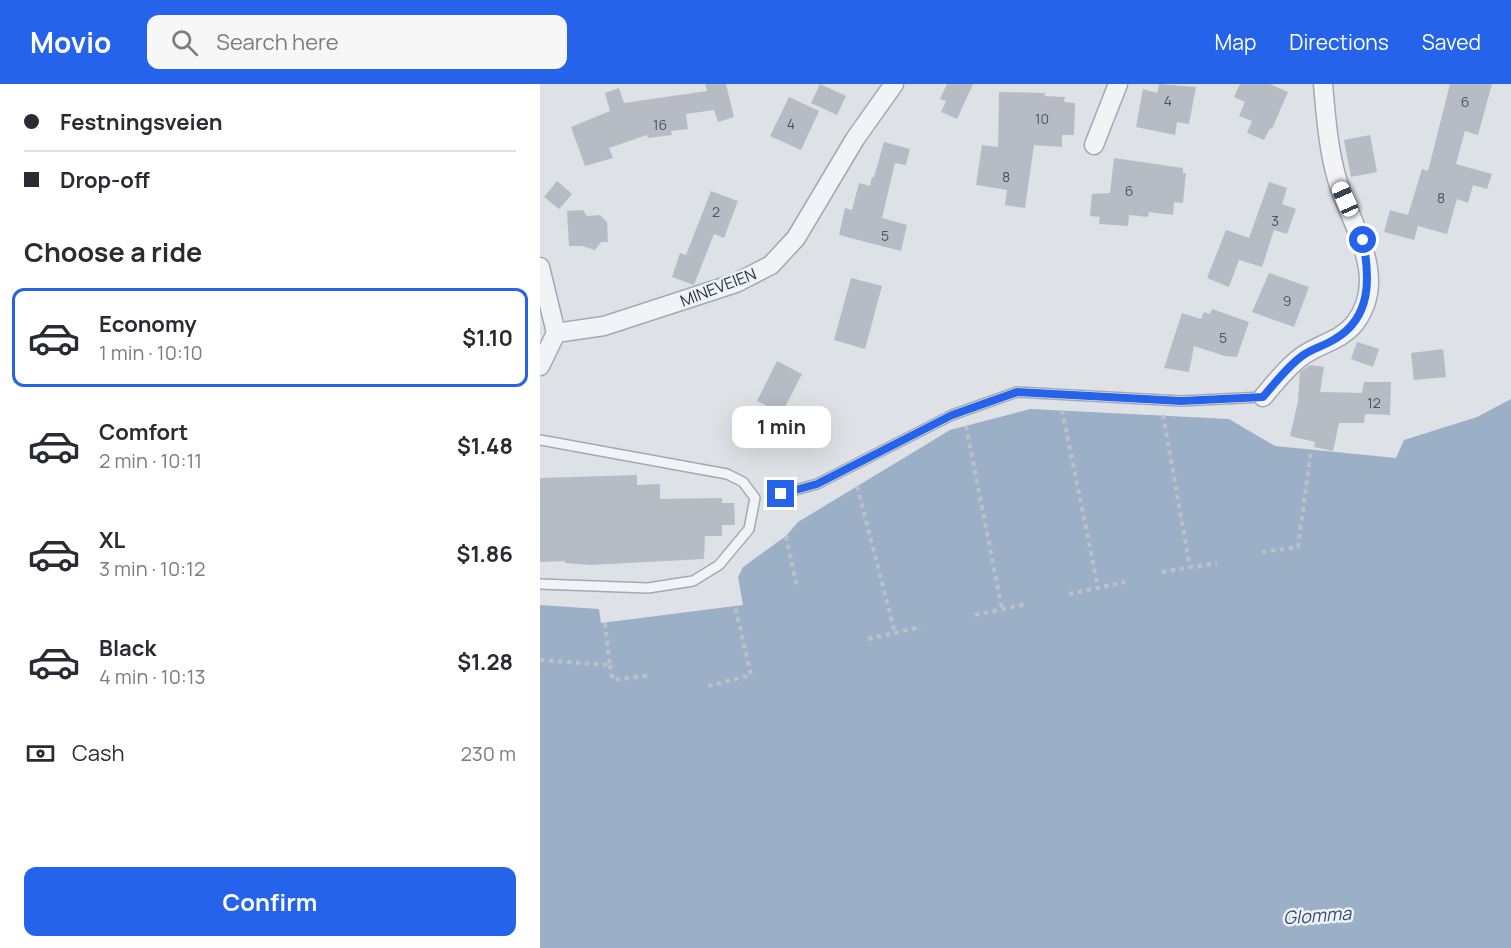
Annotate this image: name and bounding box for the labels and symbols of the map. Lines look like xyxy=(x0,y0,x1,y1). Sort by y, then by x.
house number: 4 xyxy=(1164,91,1172,110)
house number: 6 xyxy=(1461,92,1469,111)
house number: 10 xyxy=(1035,109,1049,128)
house number: 4 xyxy=(787,114,795,133)
house number: 16 xyxy=(653,115,667,134)
house number: 8 xyxy=(1002,167,1010,186)
car xyxy=(1329,179,1361,219)
house number: 6 xyxy=(1125,181,1133,200)
house number: 8 xyxy=(1437,188,1445,207)
house number: 2 xyxy=(712,202,720,221)
house number: 3 xyxy=(1271,211,1279,230)
house number: 5 xyxy=(881,226,889,245)
route start xyxy=(1349,226,1376,253)
street label: MINEVEIEN xyxy=(677,262,759,312)
house number: 9 xyxy=(1283,291,1291,310)
house number: 5 xyxy=(1219,328,1227,347)
house number: 12 xyxy=(1367,393,1381,412)
callout: 1 min xyxy=(732,407,830,449)
route end xyxy=(767,480,794,507)
water label: Glomma xyxy=(1282,901,1353,929)

